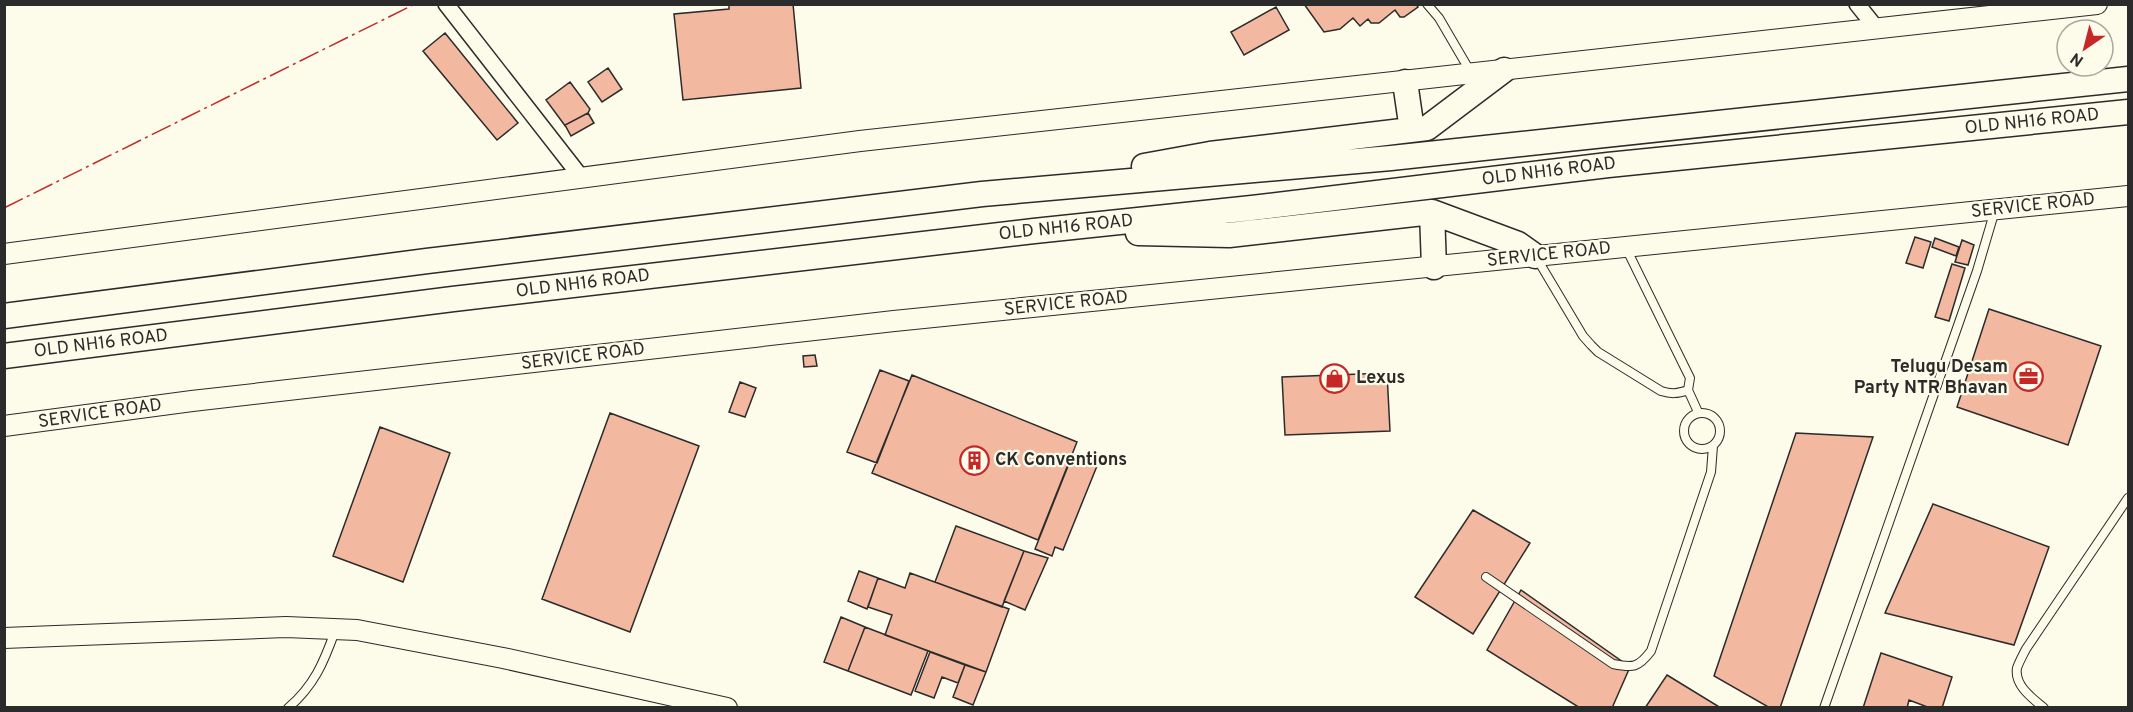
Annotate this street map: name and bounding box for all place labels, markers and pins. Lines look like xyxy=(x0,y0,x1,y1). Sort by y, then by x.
place label: Telugu Desam Party NTR Bhavan xyxy=(1854,356,2008,400)
office icon: Telugu Desam Party NTR Bhavan xyxy=(2013,361,2045,393)
shop icon: Lexus xyxy=(1319,362,1351,394)
place label: Lexus xyxy=(1356,367,1405,390)
building icon: CK Conventions xyxy=(958,444,990,476)
place label: CK Conventions xyxy=(995,449,1127,472)

